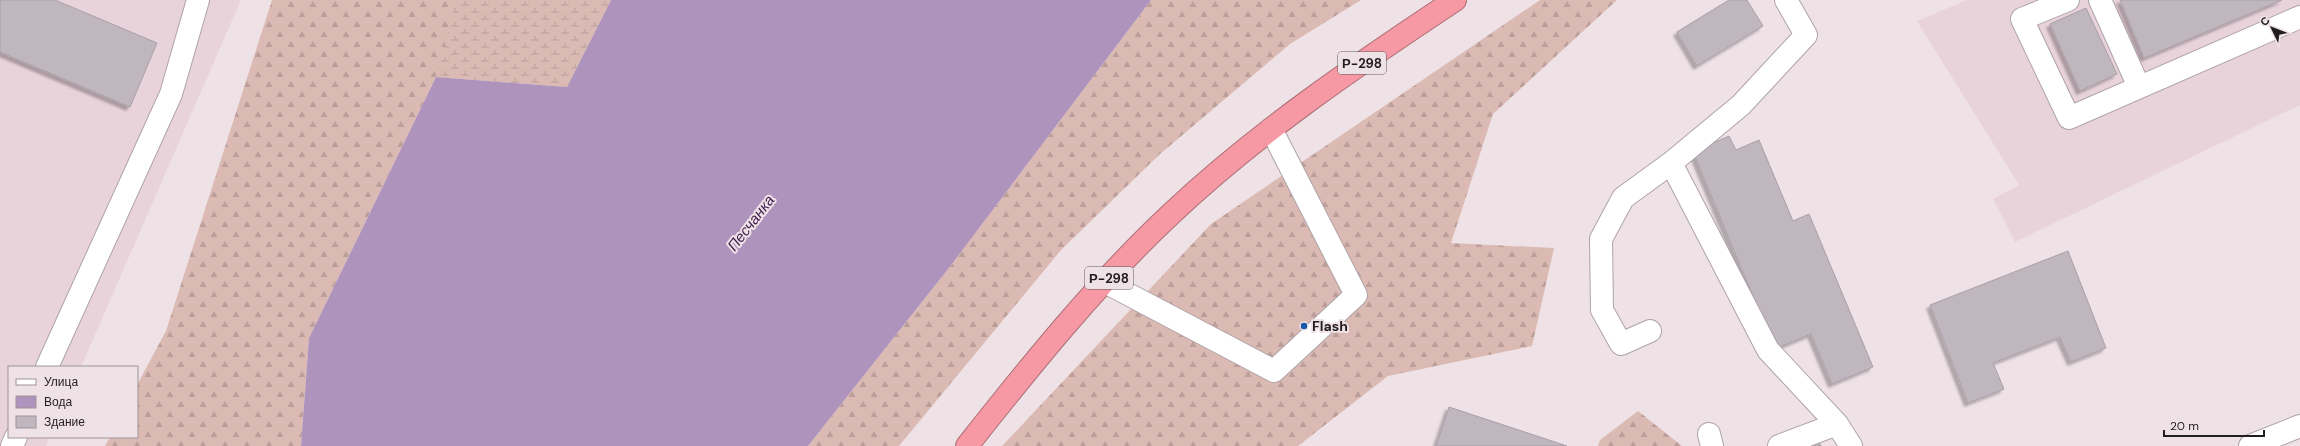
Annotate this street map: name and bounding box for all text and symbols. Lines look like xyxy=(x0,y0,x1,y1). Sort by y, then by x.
north arrow xyxy=(2252,8,2292,48)
text: С xyxy=(2257,13,2273,29)
road number: Р-298 xyxy=(1338,52,1386,74)
water label: Песчанка xyxy=(723,191,779,255)
road number: Р-298 xyxy=(1085,267,1133,289)
place label: Flash xyxy=(1312,317,1348,335)
marker: Flash xyxy=(1299,321,1309,331)
legend xyxy=(8,366,138,438)
text: Улица xyxy=(44,374,78,390)
text: Вода xyxy=(44,394,72,410)
scale bar xyxy=(2164,412,2264,438)
text: Здание xyxy=(44,414,85,430)
text: 20 m xyxy=(2170,418,2199,434)

